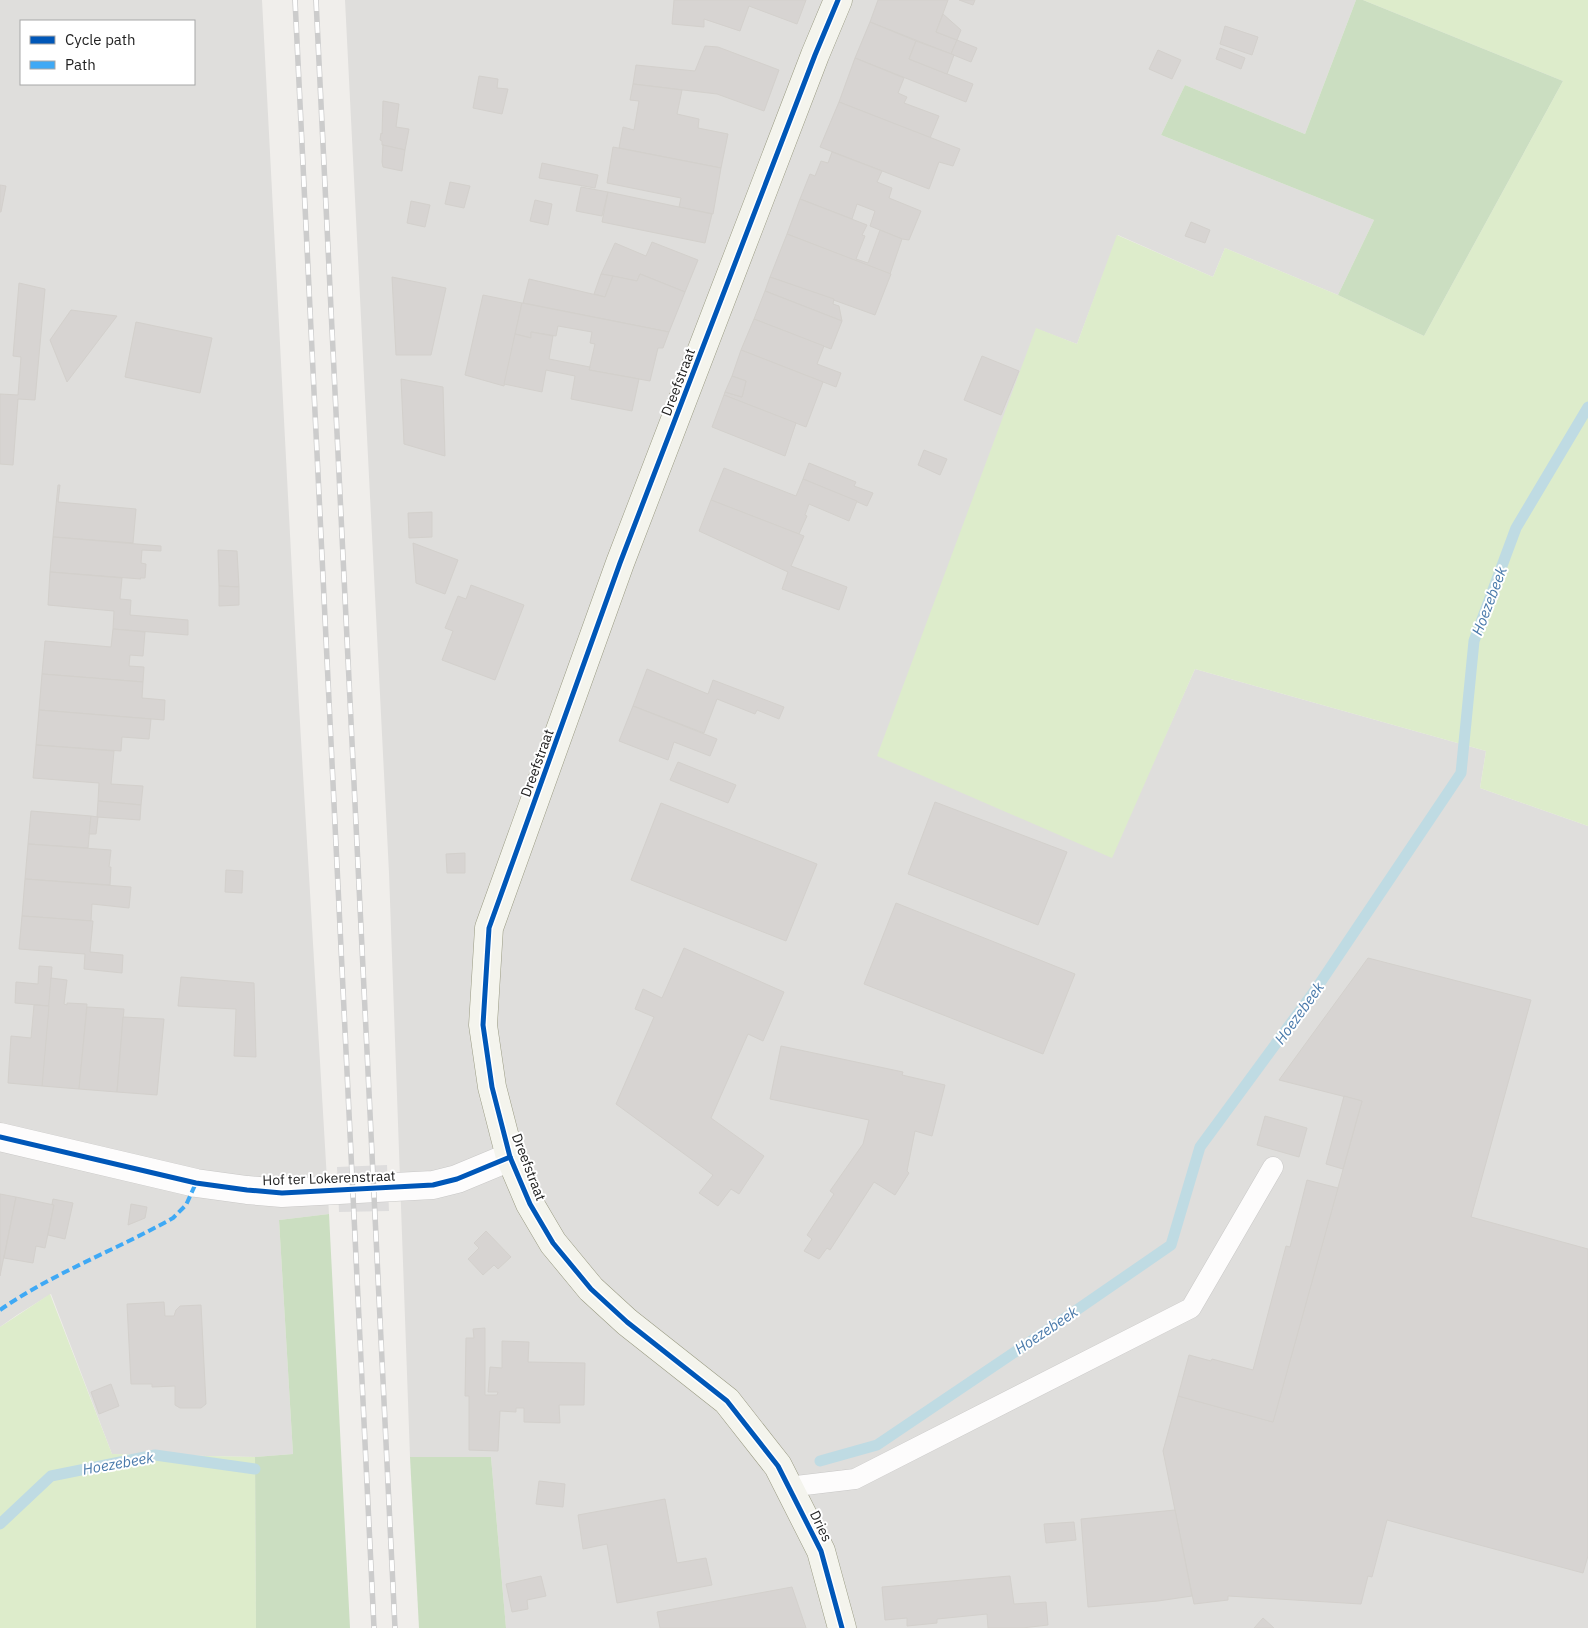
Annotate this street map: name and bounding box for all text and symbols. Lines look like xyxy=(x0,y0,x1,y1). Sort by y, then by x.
legend xyxy=(20,20,195,85)
text: Cycle path xyxy=(65,30,136,49)
text: Path xyxy=(65,55,96,74)
street label: Dreefstraat xyxy=(657,346,699,418)
water label: Hoezebeek xyxy=(1467,564,1511,638)
street label: Dreefstraat xyxy=(516,727,558,799)
water label: Hoezebeek xyxy=(1270,978,1328,1048)
street label: Dreefstraat xyxy=(508,1131,550,1203)
street label: Hof ter Lokerenstraat xyxy=(262,1167,396,1189)
water label: Hoezebeek xyxy=(1011,1302,1081,1358)
water label: Hoezebeek xyxy=(81,1447,155,1479)
street label: Dries xyxy=(806,1507,836,1545)

